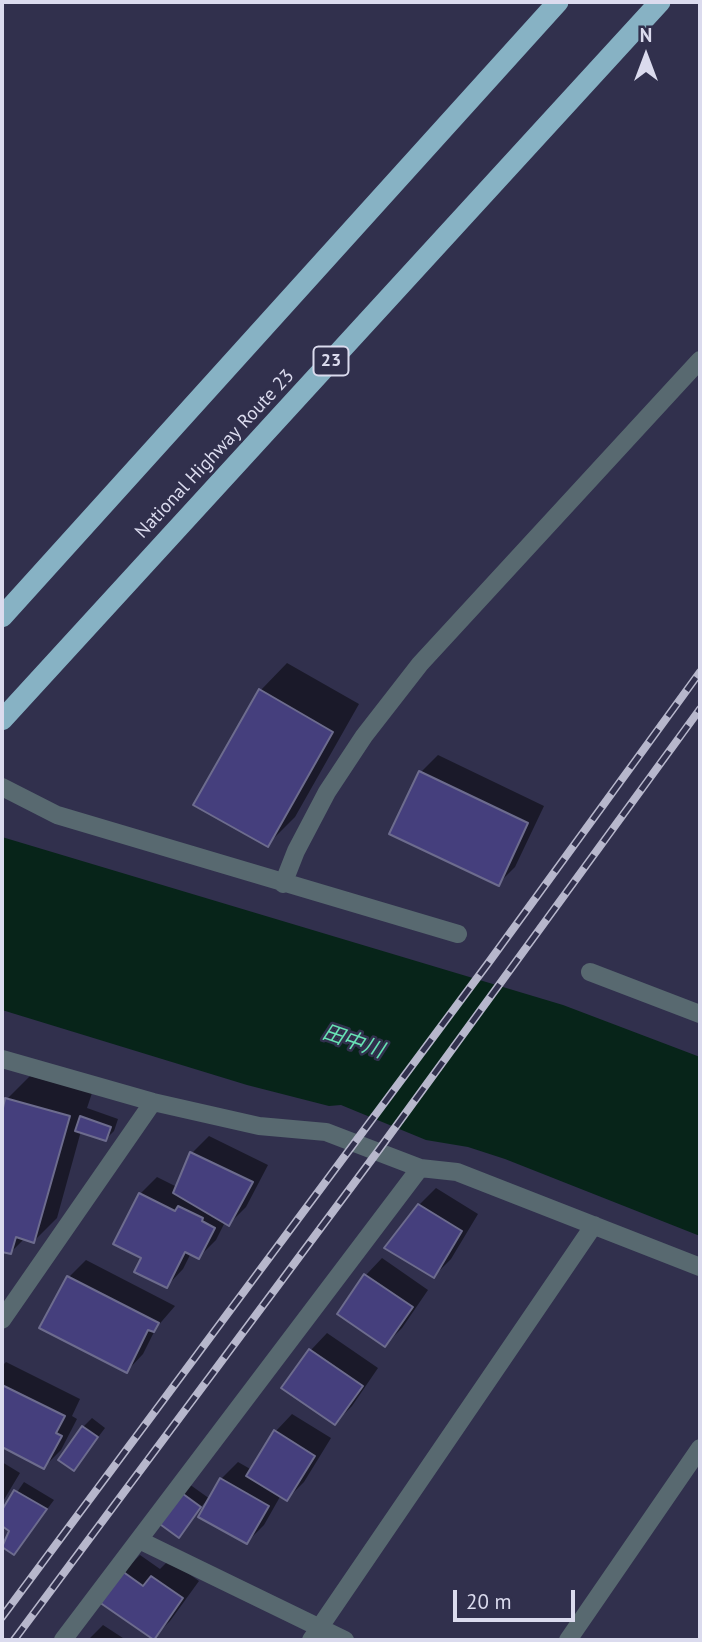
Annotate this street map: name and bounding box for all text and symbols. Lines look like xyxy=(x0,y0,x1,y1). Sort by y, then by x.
north arrow xyxy=(611,21,681,91)
text: N xyxy=(640,23,652,47)
road number: 23 xyxy=(314,346,348,376)
street label: National Highway Route 23 xyxy=(131,365,299,543)
water label: 田中川 xyxy=(319,1020,387,1064)
scale bar xyxy=(457,1576,580,1620)
text: 20 m xyxy=(466,1588,512,1615)

